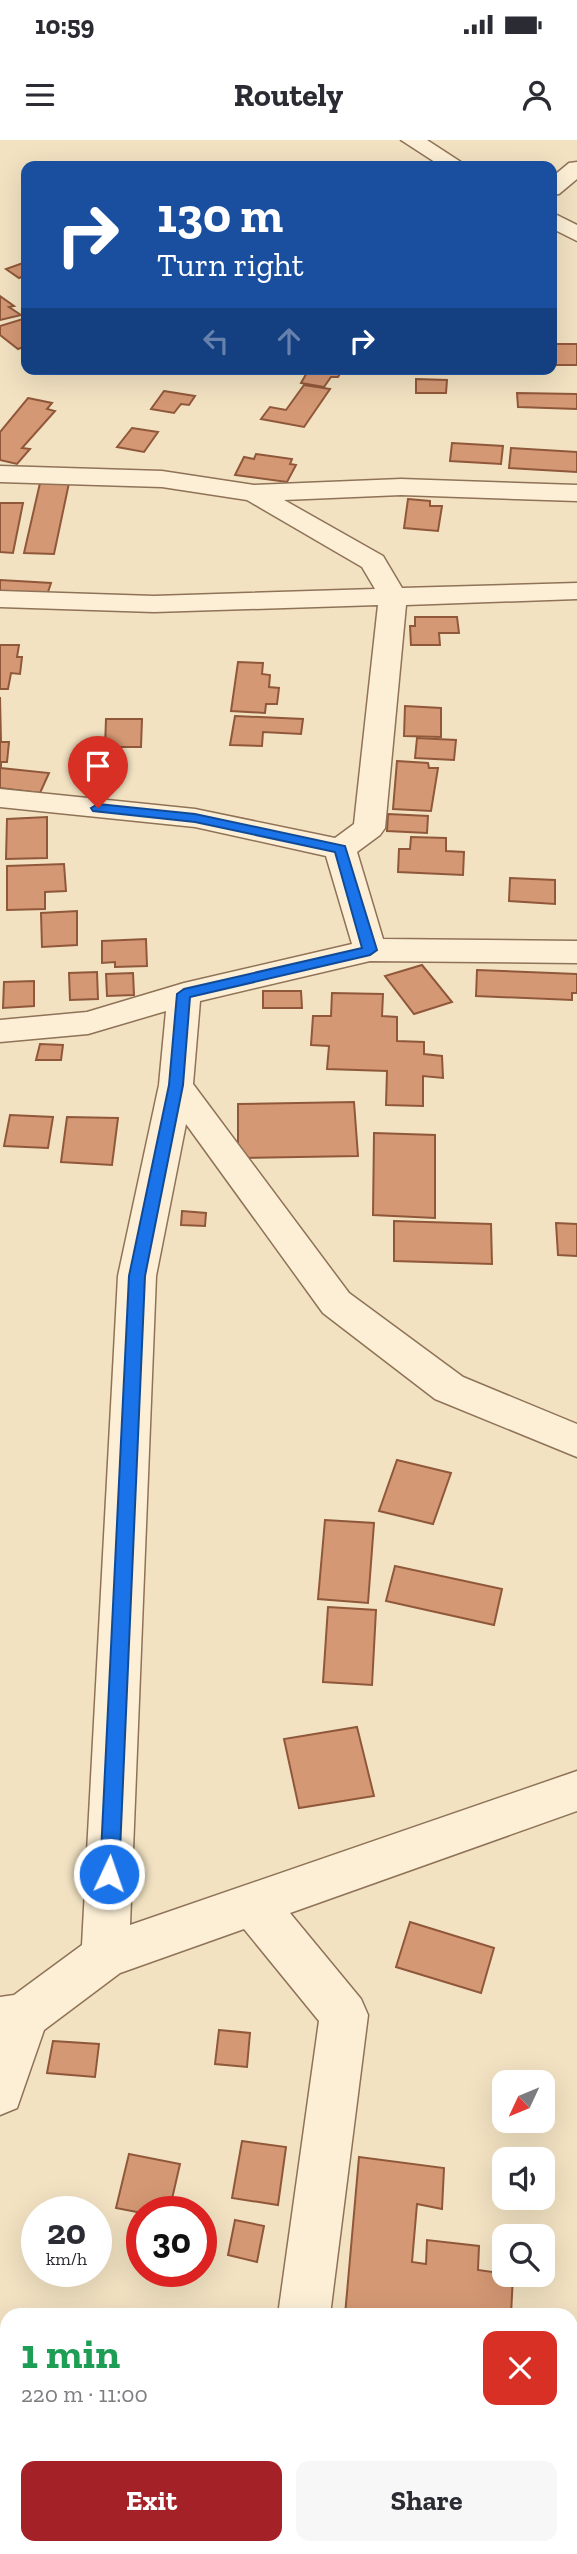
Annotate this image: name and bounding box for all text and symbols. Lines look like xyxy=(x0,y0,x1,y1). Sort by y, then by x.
text: 10:59 xyxy=(35,9,94,41)
icon: menu xyxy=(21,76,59,114)
text: Routely xyxy=(234,76,343,114)
icon: person xyxy=(518,76,556,114)
text: 130 m xyxy=(157,186,283,245)
icon: right xyxy=(42,189,133,280)
text: Turn right xyxy=(157,246,304,284)
icon: left xyxy=(197,322,235,360)
icon: ahead xyxy=(270,322,308,360)
icon: right xyxy=(343,322,381,360)
pin xyxy=(68,736,128,808)
icon: arrive xyxy=(79,747,117,785)
position arrow xyxy=(72,1837,146,1911)
north arrow xyxy=(492,2070,555,2133)
map controls xyxy=(492,2070,555,2287)
button: sound xyxy=(492,2147,555,2210)
speed limit sign: 30 xyxy=(126,2196,217,2287)
text: 20 xyxy=(47,2211,86,2253)
button: search xyxy=(492,2224,555,2287)
text: km/h xyxy=(46,2248,87,2270)
text: 1 min xyxy=(21,2328,120,2379)
button: close xyxy=(483,2331,557,2405)
text: 220 m · 11:00 xyxy=(21,2380,148,2408)
button: Exit xyxy=(21,2461,282,2541)
button: Share xyxy=(296,2461,557,2541)

